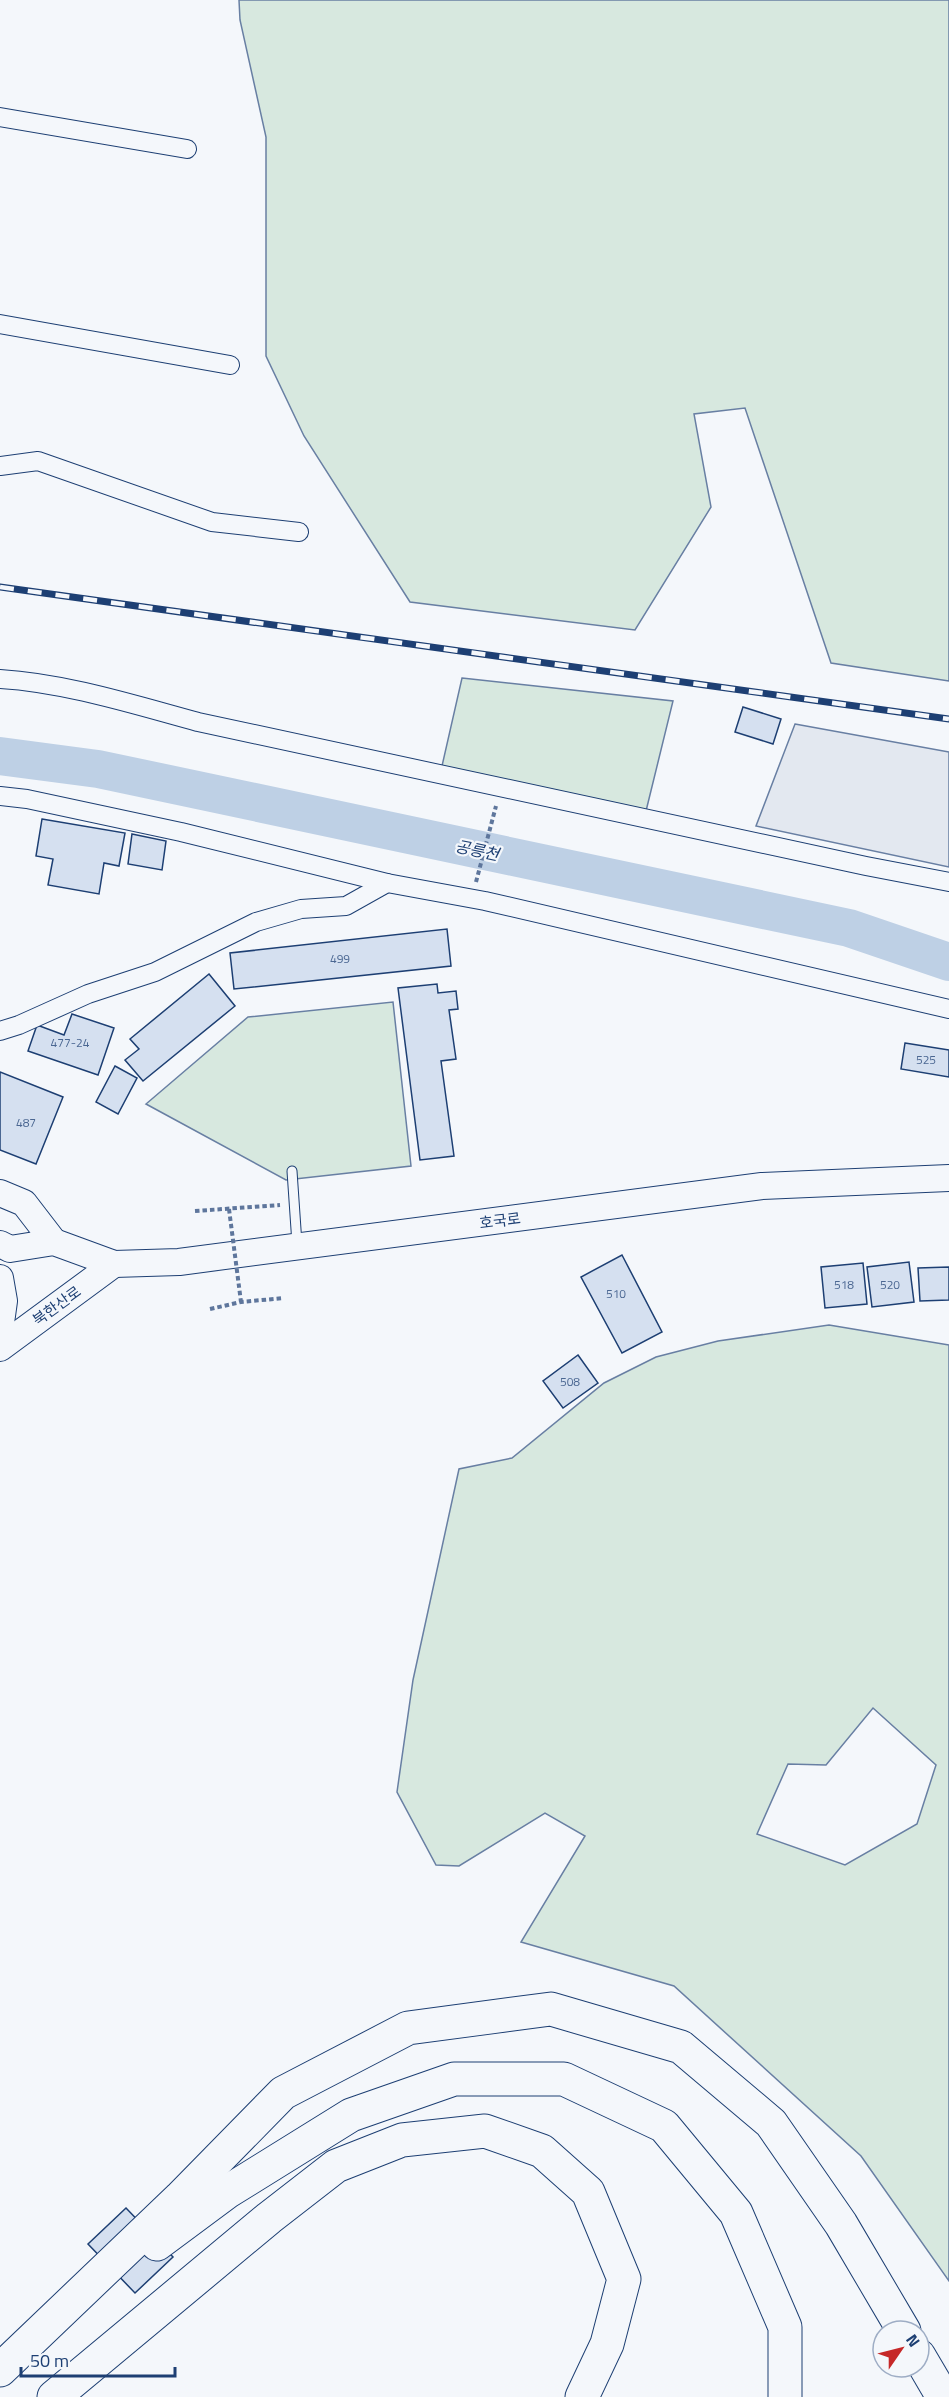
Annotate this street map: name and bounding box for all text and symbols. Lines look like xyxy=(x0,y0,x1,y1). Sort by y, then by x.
water label: 공릉천 xyxy=(453,834,503,867)
house number: 499 xyxy=(330,949,350,968)
house number: 477-24 xyxy=(51,1033,90,1052)
house number: 525 xyxy=(916,1050,936,1069)
house number: 487 xyxy=(16,1113,36,1132)
street label: 호국로 xyxy=(478,1207,522,1234)
house number: 518 xyxy=(834,1275,854,1294)
house number: 520 xyxy=(880,1275,900,1294)
street label: 북한산로 xyxy=(28,1280,86,1331)
house number: 510 xyxy=(606,1284,626,1303)
house number: 508 xyxy=(560,1372,580,1391)
north arrow xyxy=(871,2319,931,2379)
text: N xyxy=(900,2329,926,2352)
scale bar xyxy=(21,2340,176,2378)
text: 50 m xyxy=(30,2347,69,2374)

